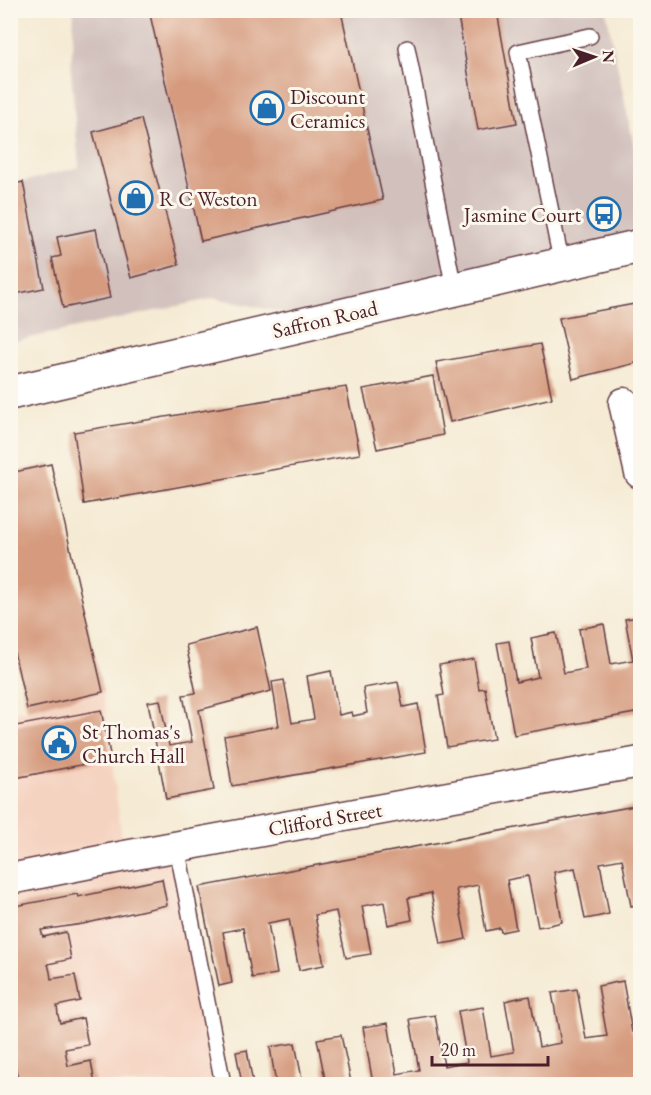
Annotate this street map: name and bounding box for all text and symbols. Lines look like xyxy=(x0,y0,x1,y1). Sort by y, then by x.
north arrow xyxy=(564,27,624,87)
text: N xyxy=(598,50,619,63)
place label: Discount Ceramics xyxy=(290,83,366,134)
shop icon: Discount Ceramics xyxy=(249,90,285,126)
shop icon: R C Weston xyxy=(118,180,154,216)
place label: R C Weston xyxy=(159,185,257,212)
bus stop icon: Jasmine Court xyxy=(586,196,622,232)
place label: Jasmine Court xyxy=(462,201,581,228)
street label: Saffron Road xyxy=(270,294,380,344)
place label: St Thomas's Church Hall xyxy=(82,718,185,769)
public building icon: St Thomas's Church Hall xyxy=(41,725,77,761)
street label: Clifford Street xyxy=(266,796,384,842)
scale bar xyxy=(432,1029,548,1067)
text: 20 m xyxy=(441,1038,476,1061)

